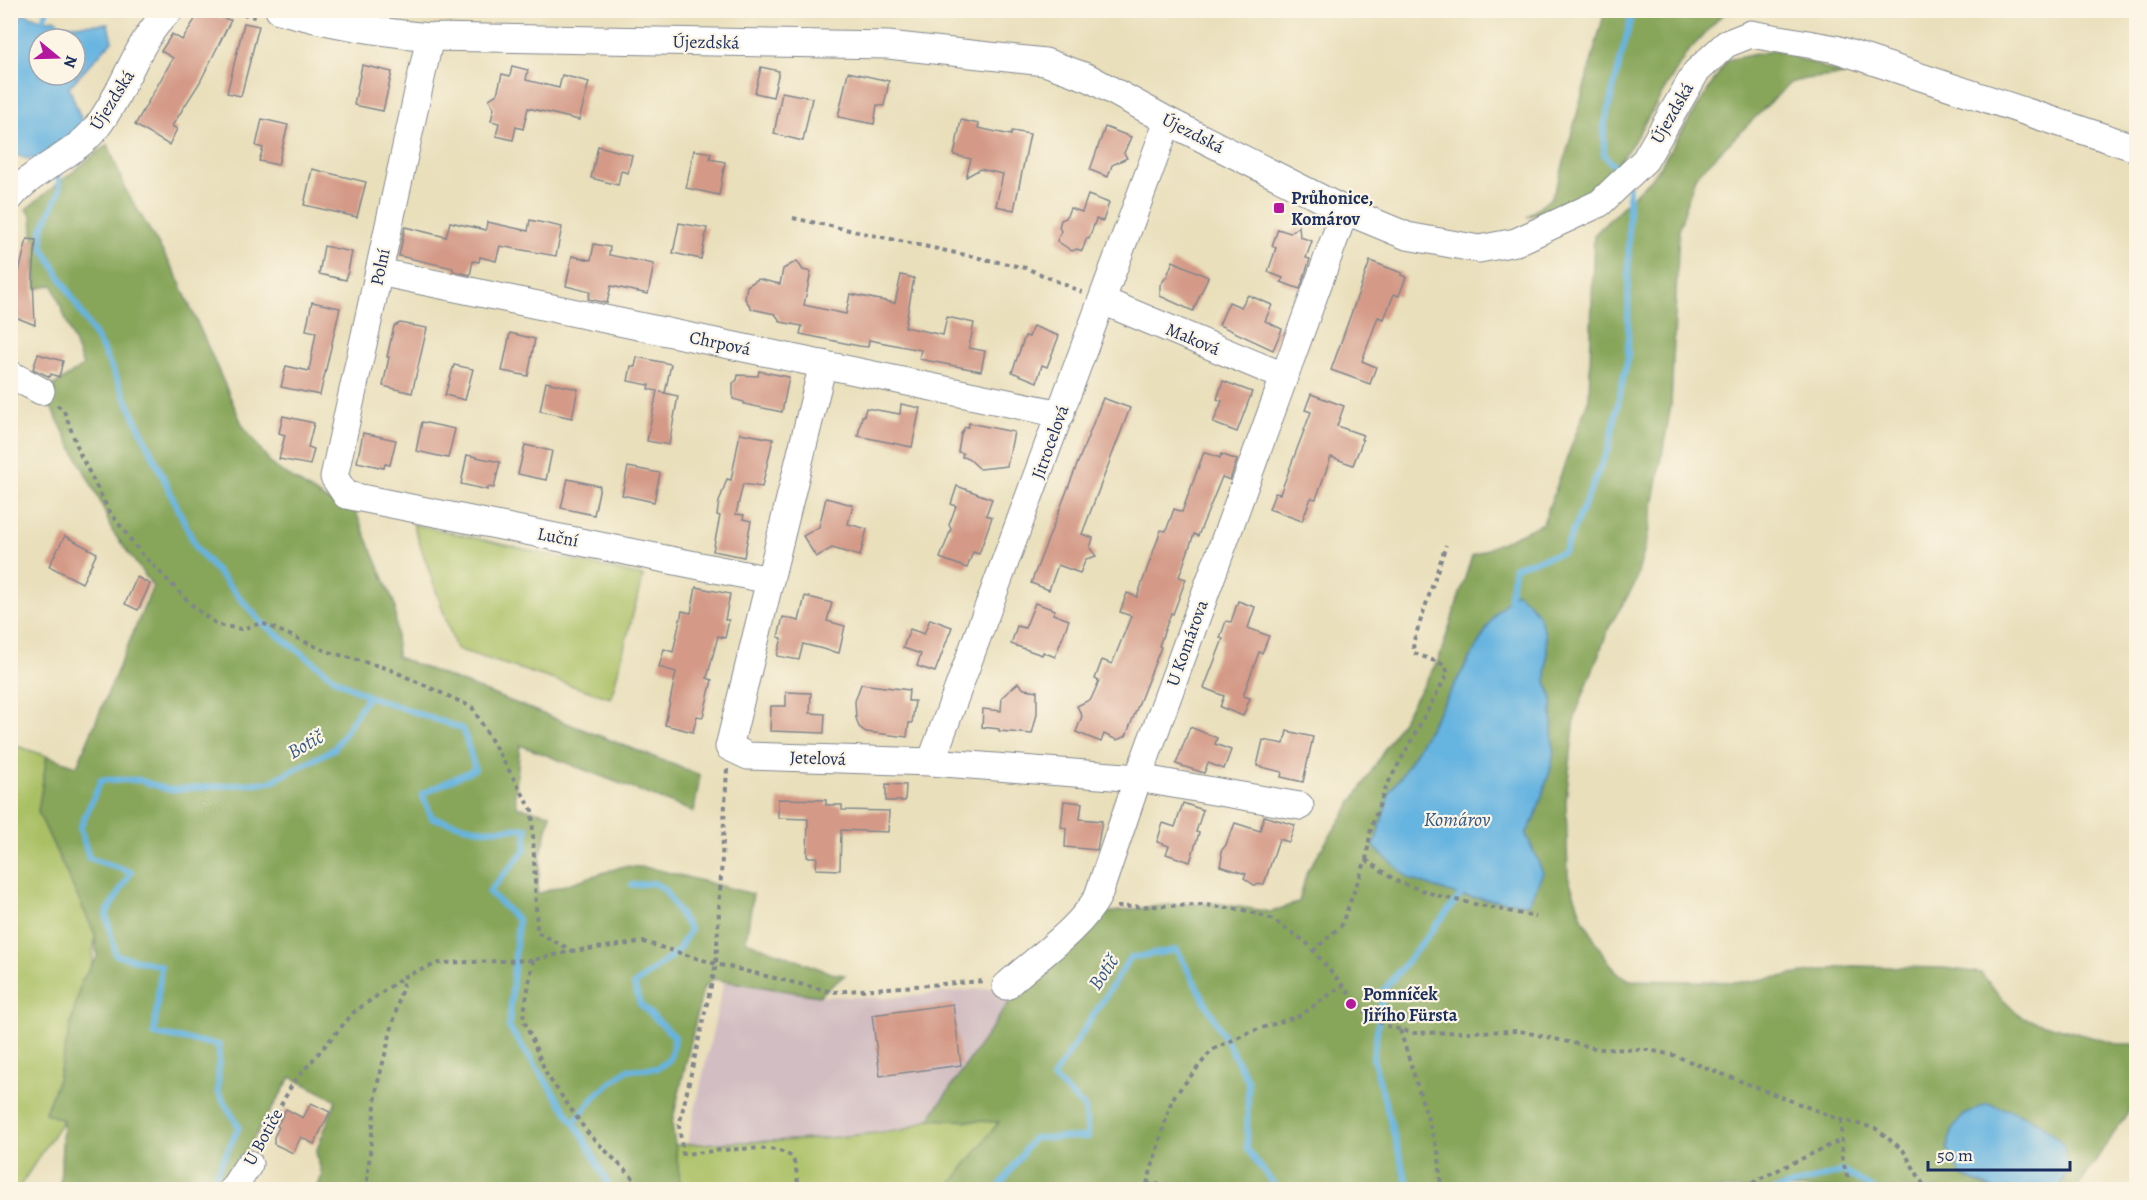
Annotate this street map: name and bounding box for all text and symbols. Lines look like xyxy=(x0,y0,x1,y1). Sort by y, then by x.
north arrow xyxy=(27,27,87,87)
street label: Újezdská xyxy=(672,29,740,55)
text: N xyxy=(58,52,83,71)
street label: Újezdská xyxy=(84,65,140,135)
street label: Újezdská xyxy=(1645,77,1699,148)
street label: Újezdská xyxy=(1158,107,1229,159)
place label: Průhonice, Komárov xyxy=(1291,186,1373,231)
marker: Průhonice, Komárov xyxy=(1272,201,1286,215)
street label: Polní xyxy=(364,246,396,288)
street label: Maková xyxy=(1162,317,1224,361)
street label: Chrpová xyxy=(687,325,753,361)
street label: Jitrocelová xyxy=(1026,401,1075,482)
street label: Luční xyxy=(535,521,581,553)
street label: U Komárova xyxy=(1160,596,1214,690)
water label: Botič xyxy=(282,722,330,765)
street label: Jetelová xyxy=(789,745,847,771)
water label: Komárov xyxy=(1424,806,1491,833)
water label: Botič xyxy=(1082,948,1126,995)
place label: Pomníček Jiřího Fürsta xyxy=(1363,982,1458,1027)
marker: Pomníček Jiřího Fürsta xyxy=(1344,997,1358,1011)
street label: U Botiče xyxy=(238,1104,288,1170)
scale bar xyxy=(1928,1134,2070,1172)
text: 50 m xyxy=(1937,1143,1973,1167)

